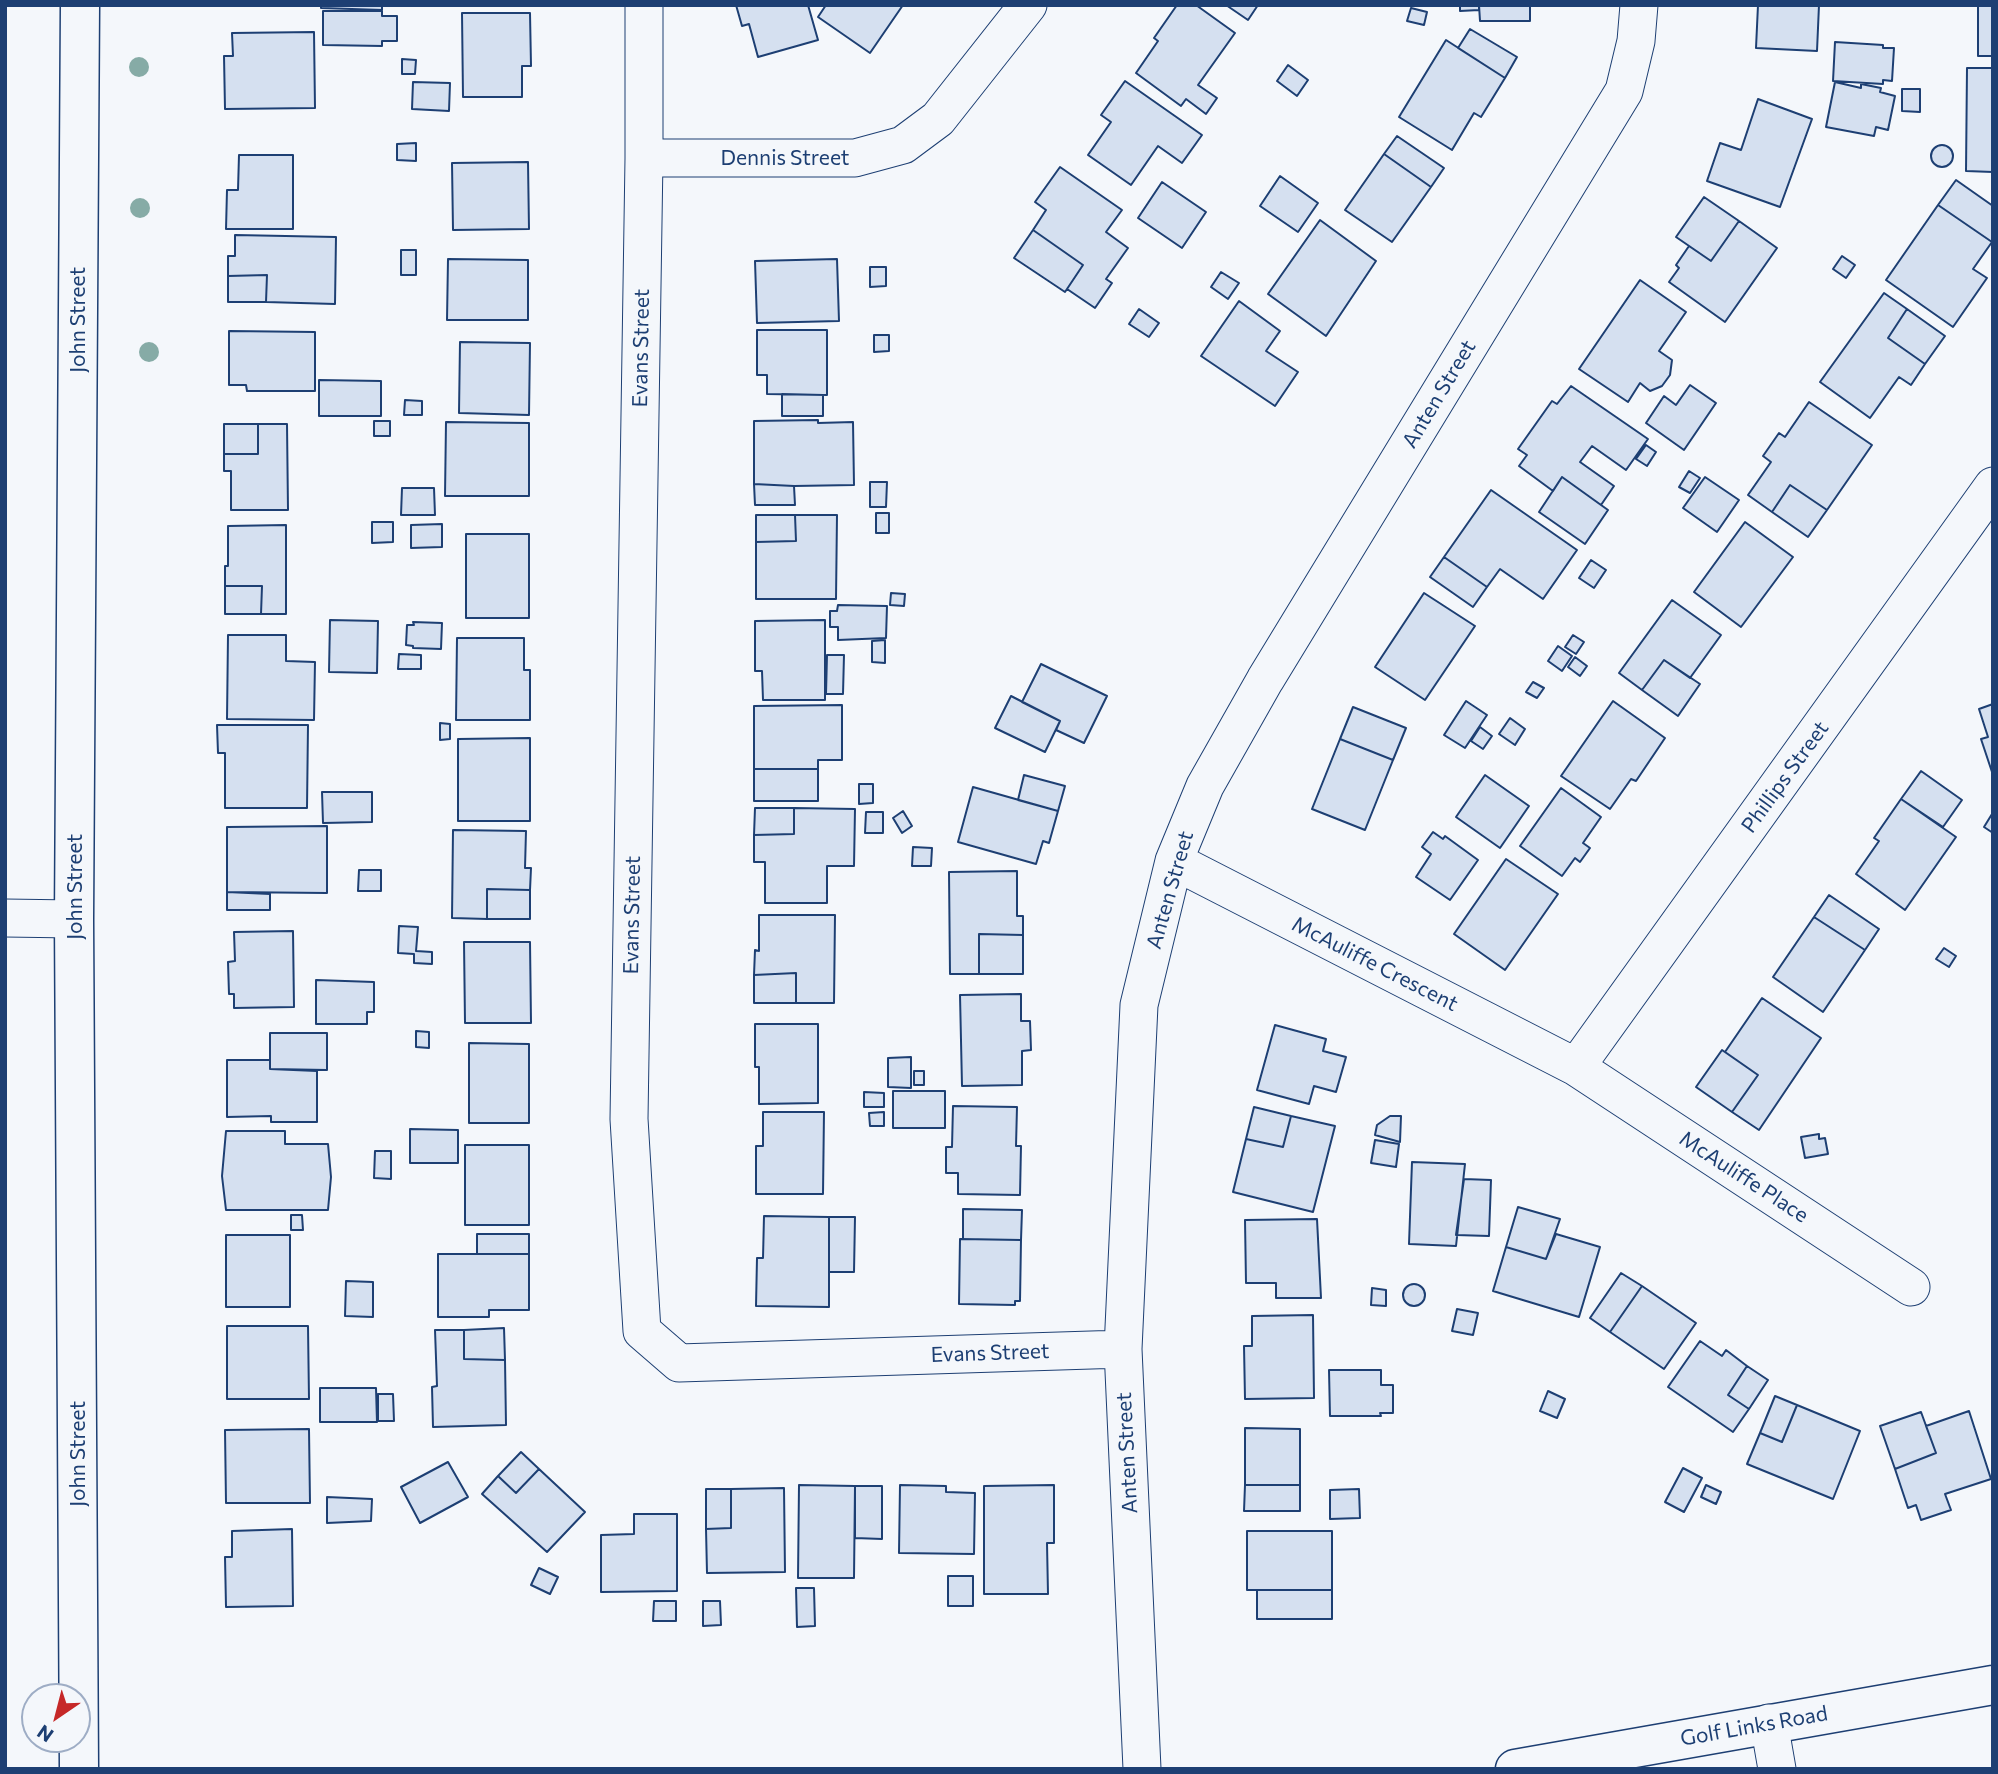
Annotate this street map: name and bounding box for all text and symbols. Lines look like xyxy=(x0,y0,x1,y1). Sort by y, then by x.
street label: Dennis Street xyxy=(721,145,849,171)
street label: John Street xyxy=(65,267,91,373)
street label: Evans Street xyxy=(627,288,655,408)
street label: Anten Street xyxy=(1397,335,1481,453)
street label: Phillips Street xyxy=(1736,716,1834,838)
street label: Anten Street xyxy=(1141,828,1199,952)
street label: John Street xyxy=(62,834,88,940)
street label: Evans Street xyxy=(618,855,646,975)
street label: McAuliffe Crescent xyxy=(1288,911,1462,1017)
street label: McAuliffe Place xyxy=(1675,1126,1813,1228)
street label: Evans Street xyxy=(930,1338,1050,1368)
street label: Anten Street xyxy=(1111,1392,1143,1514)
street label: John Street xyxy=(65,1401,91,1507)
north arrow xyxy=(21,1683,91,1753)
street label: Golf Links Road xyxy=(1678,1701,1830,1751)
text: N xyxy=(32,1720,57,1747)

